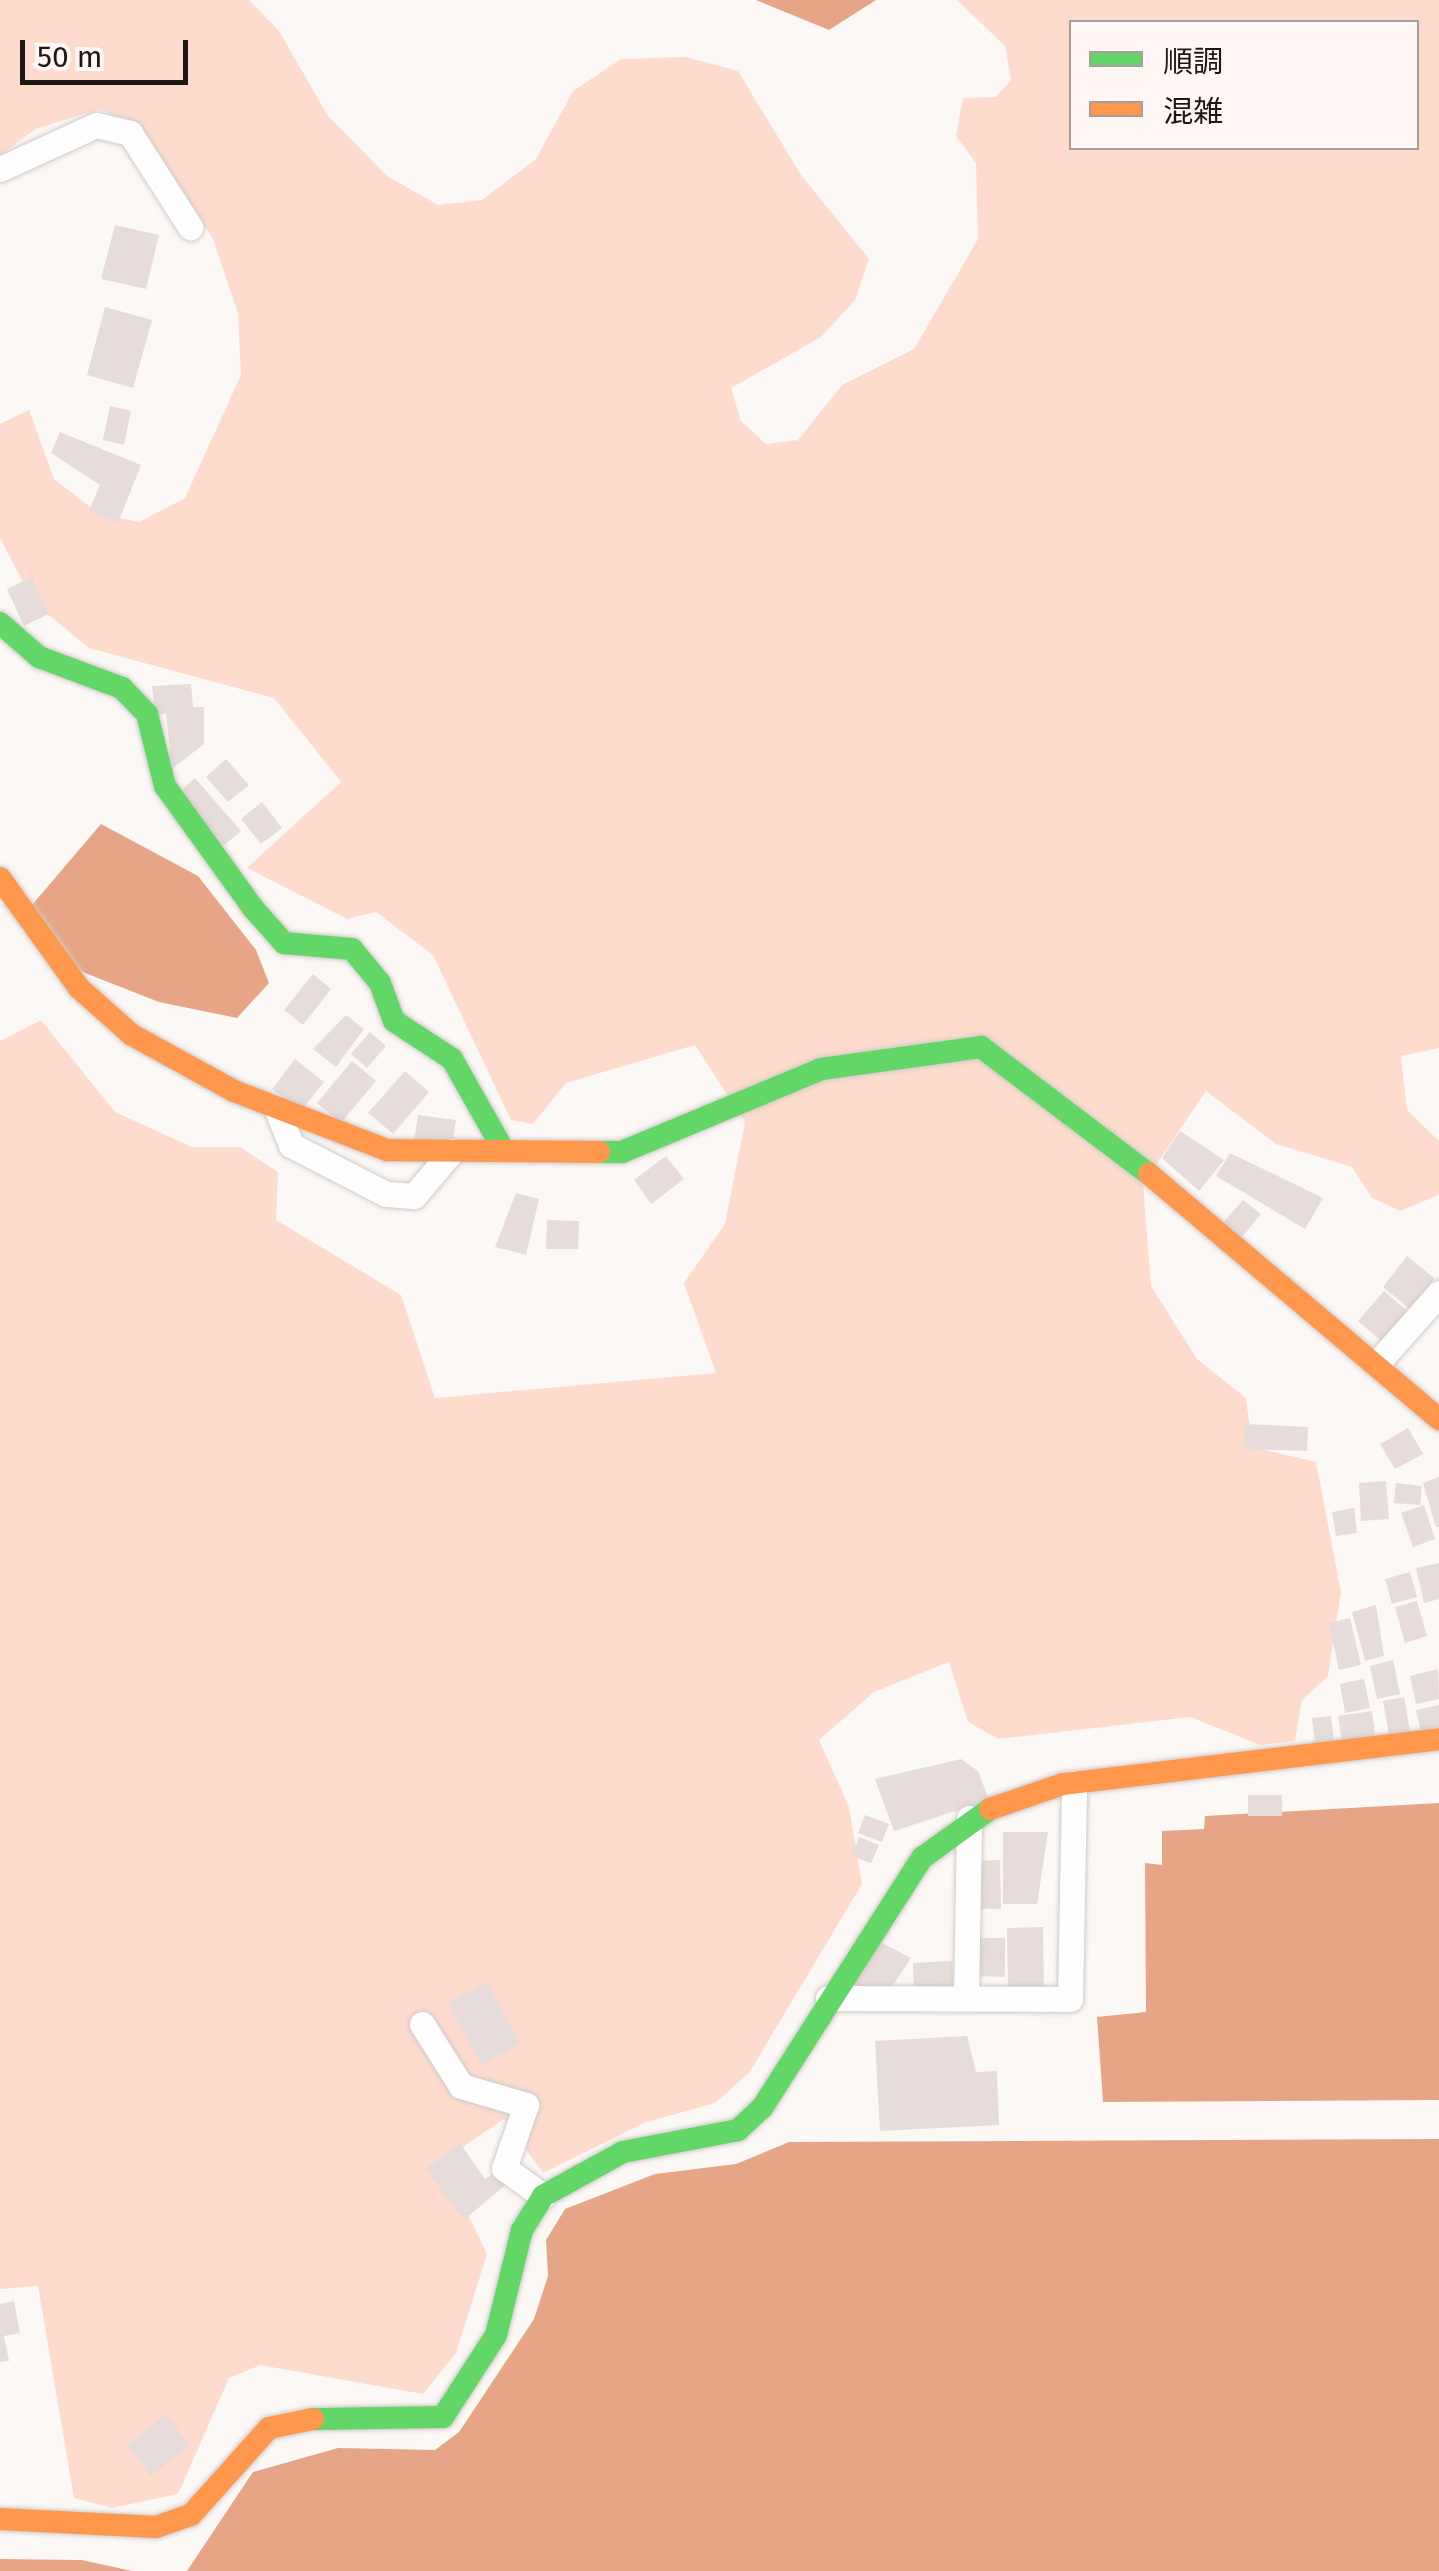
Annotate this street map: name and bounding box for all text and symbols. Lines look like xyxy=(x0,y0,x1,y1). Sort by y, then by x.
scale bar xyxy=(25,20,192,82)
legend xyxy=(1069,20,1419,150)
text: 50 m xyxy=(37,39,102,75)
text: 順調 xyxy=(1163,44,1223,80)
text: 混雑 xyxy=(1163,94,1223,130)

